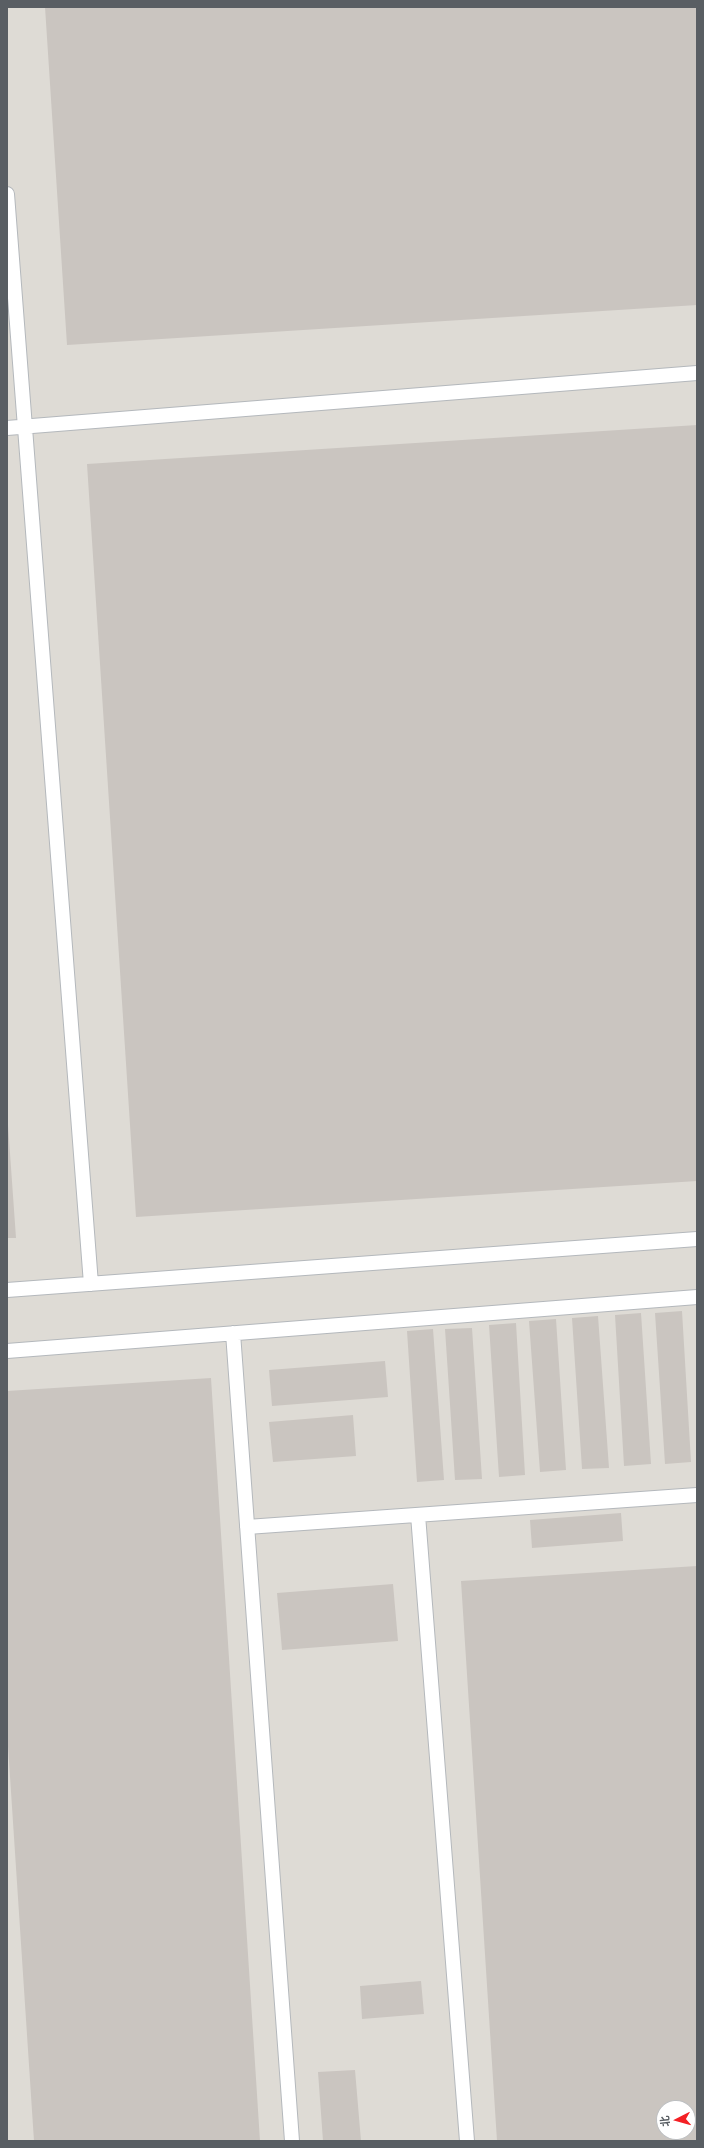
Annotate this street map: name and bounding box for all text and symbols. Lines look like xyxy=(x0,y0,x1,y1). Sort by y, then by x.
north arrow xyxy=(656,2100,696,2140)
text: 北 xyxy=(658,2115,673,2127)

